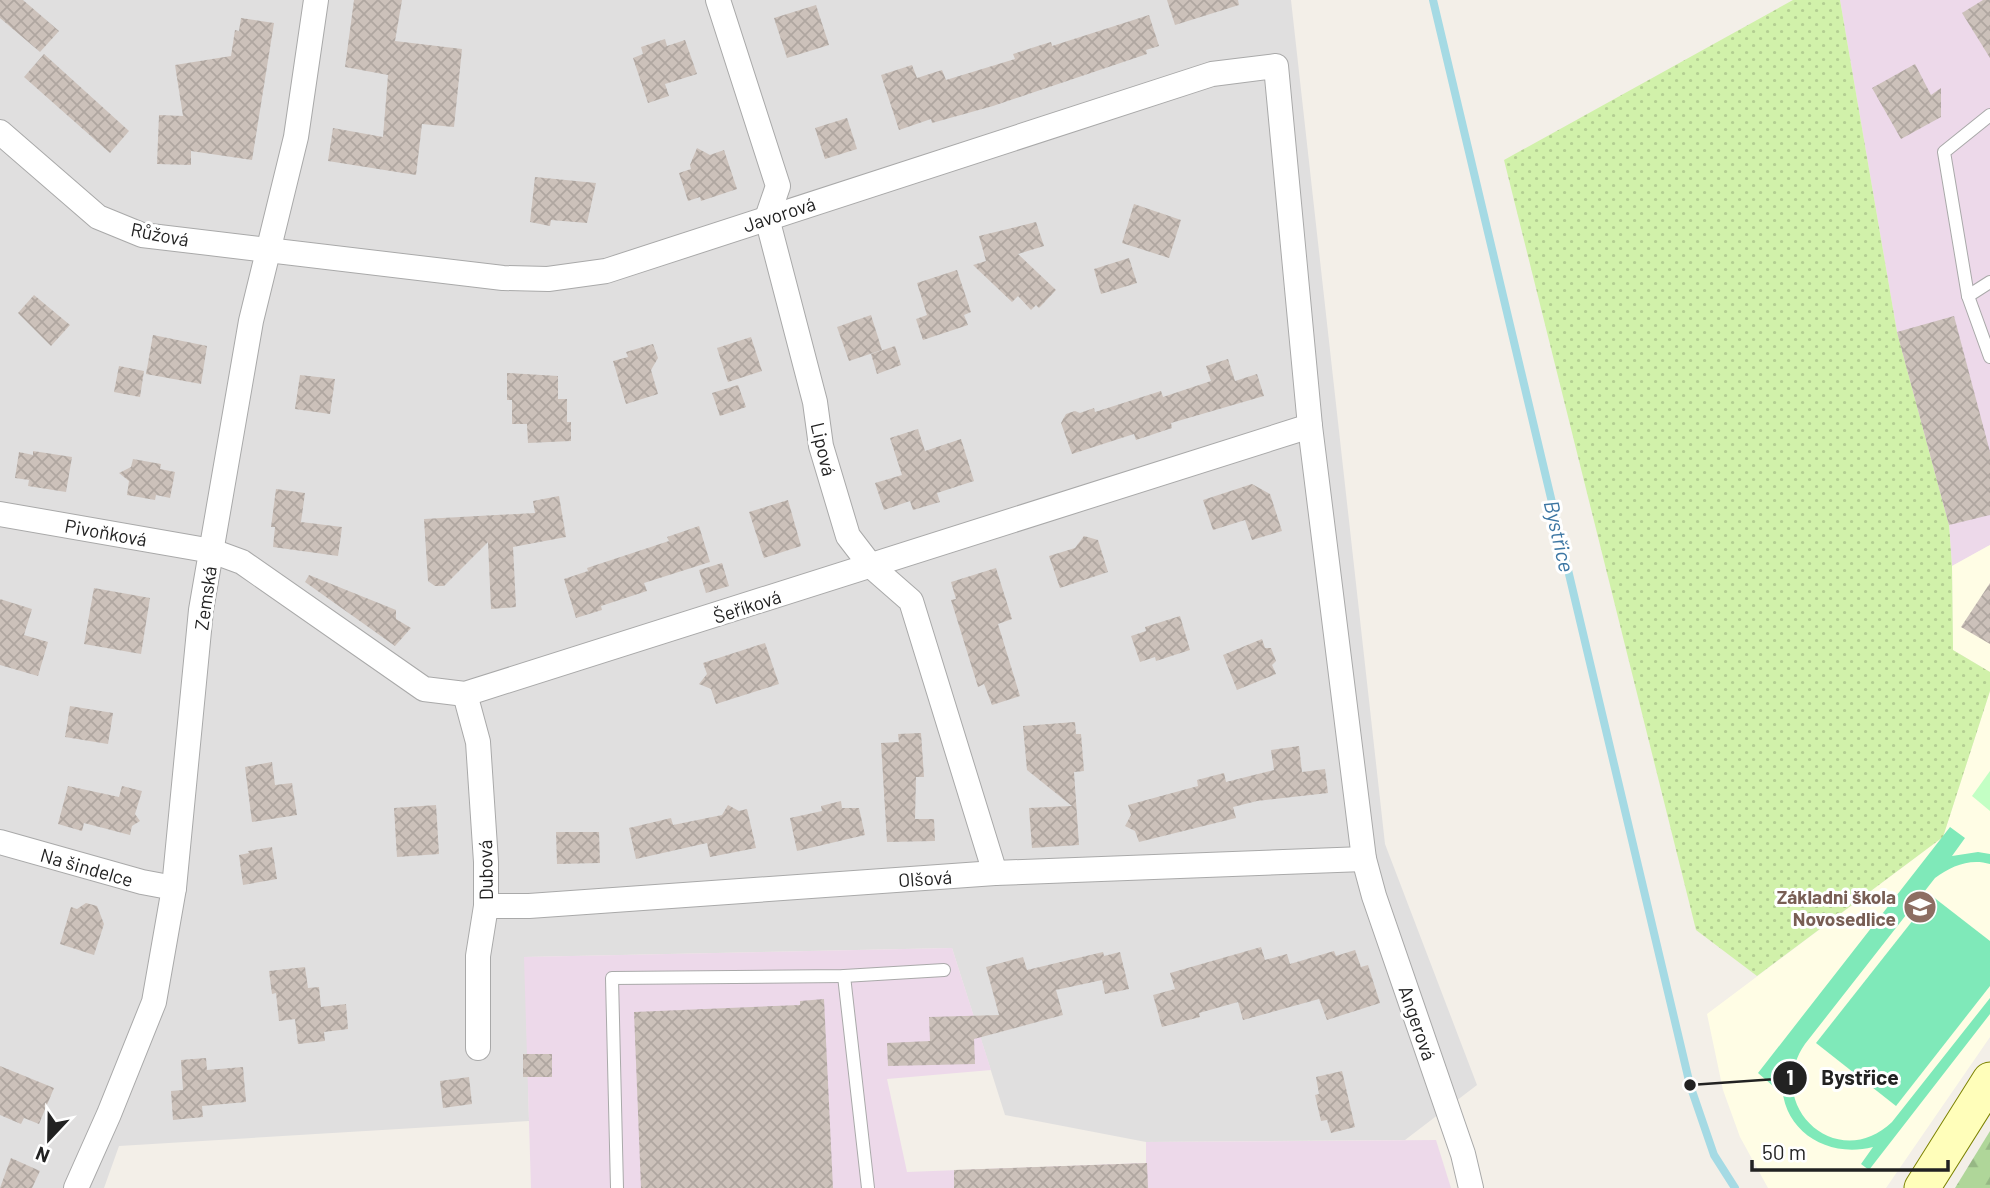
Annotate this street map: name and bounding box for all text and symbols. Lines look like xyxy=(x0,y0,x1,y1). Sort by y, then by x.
street label: Javorová xyxy=(740,191,818,237)
street label: Růžová xyxy=(129,217,191,251)
street label: Lipová xyxy=(807,420,841,478)
water label: Bystřice xyxy=(1540,498,1580,574)
street label: Pivoňková xyxy=(63,513,149,551)
street label: Zemská xyxy=(189,564,221,632)
street label: Šeříková xyxy=(710,584,784,628)
street label: Dubová xyxy=(473,840,497,900)
street label: Na šindelce xyxy=(38,843,136,891)
street label: Olšová xyxy=(897,865,953,891)
place label: Základni škola Novosedlice xyxy=(1777,885,1896,930)
school or university icon: Základni škola Novosedlice xyxy=(1901,888,1939,926)
street label: Angerová xyxy=(1395,983,1441,1063)
callout: Bystřice xyxy=(1772,1057,1912,1099)
text: 1 xyxy=(1786,1064,1794,1089)
text: Bystřice xyxy=(1821,1064,1899,1089)
north arrow xyxy=(14,1104,84,1174)
scale bar xyxy=(1752,1128,1948,1172)
text: 50 m xyxy=(1762,1139,1806,1164)
text: N xyxy=(32,1142,53,1168)

